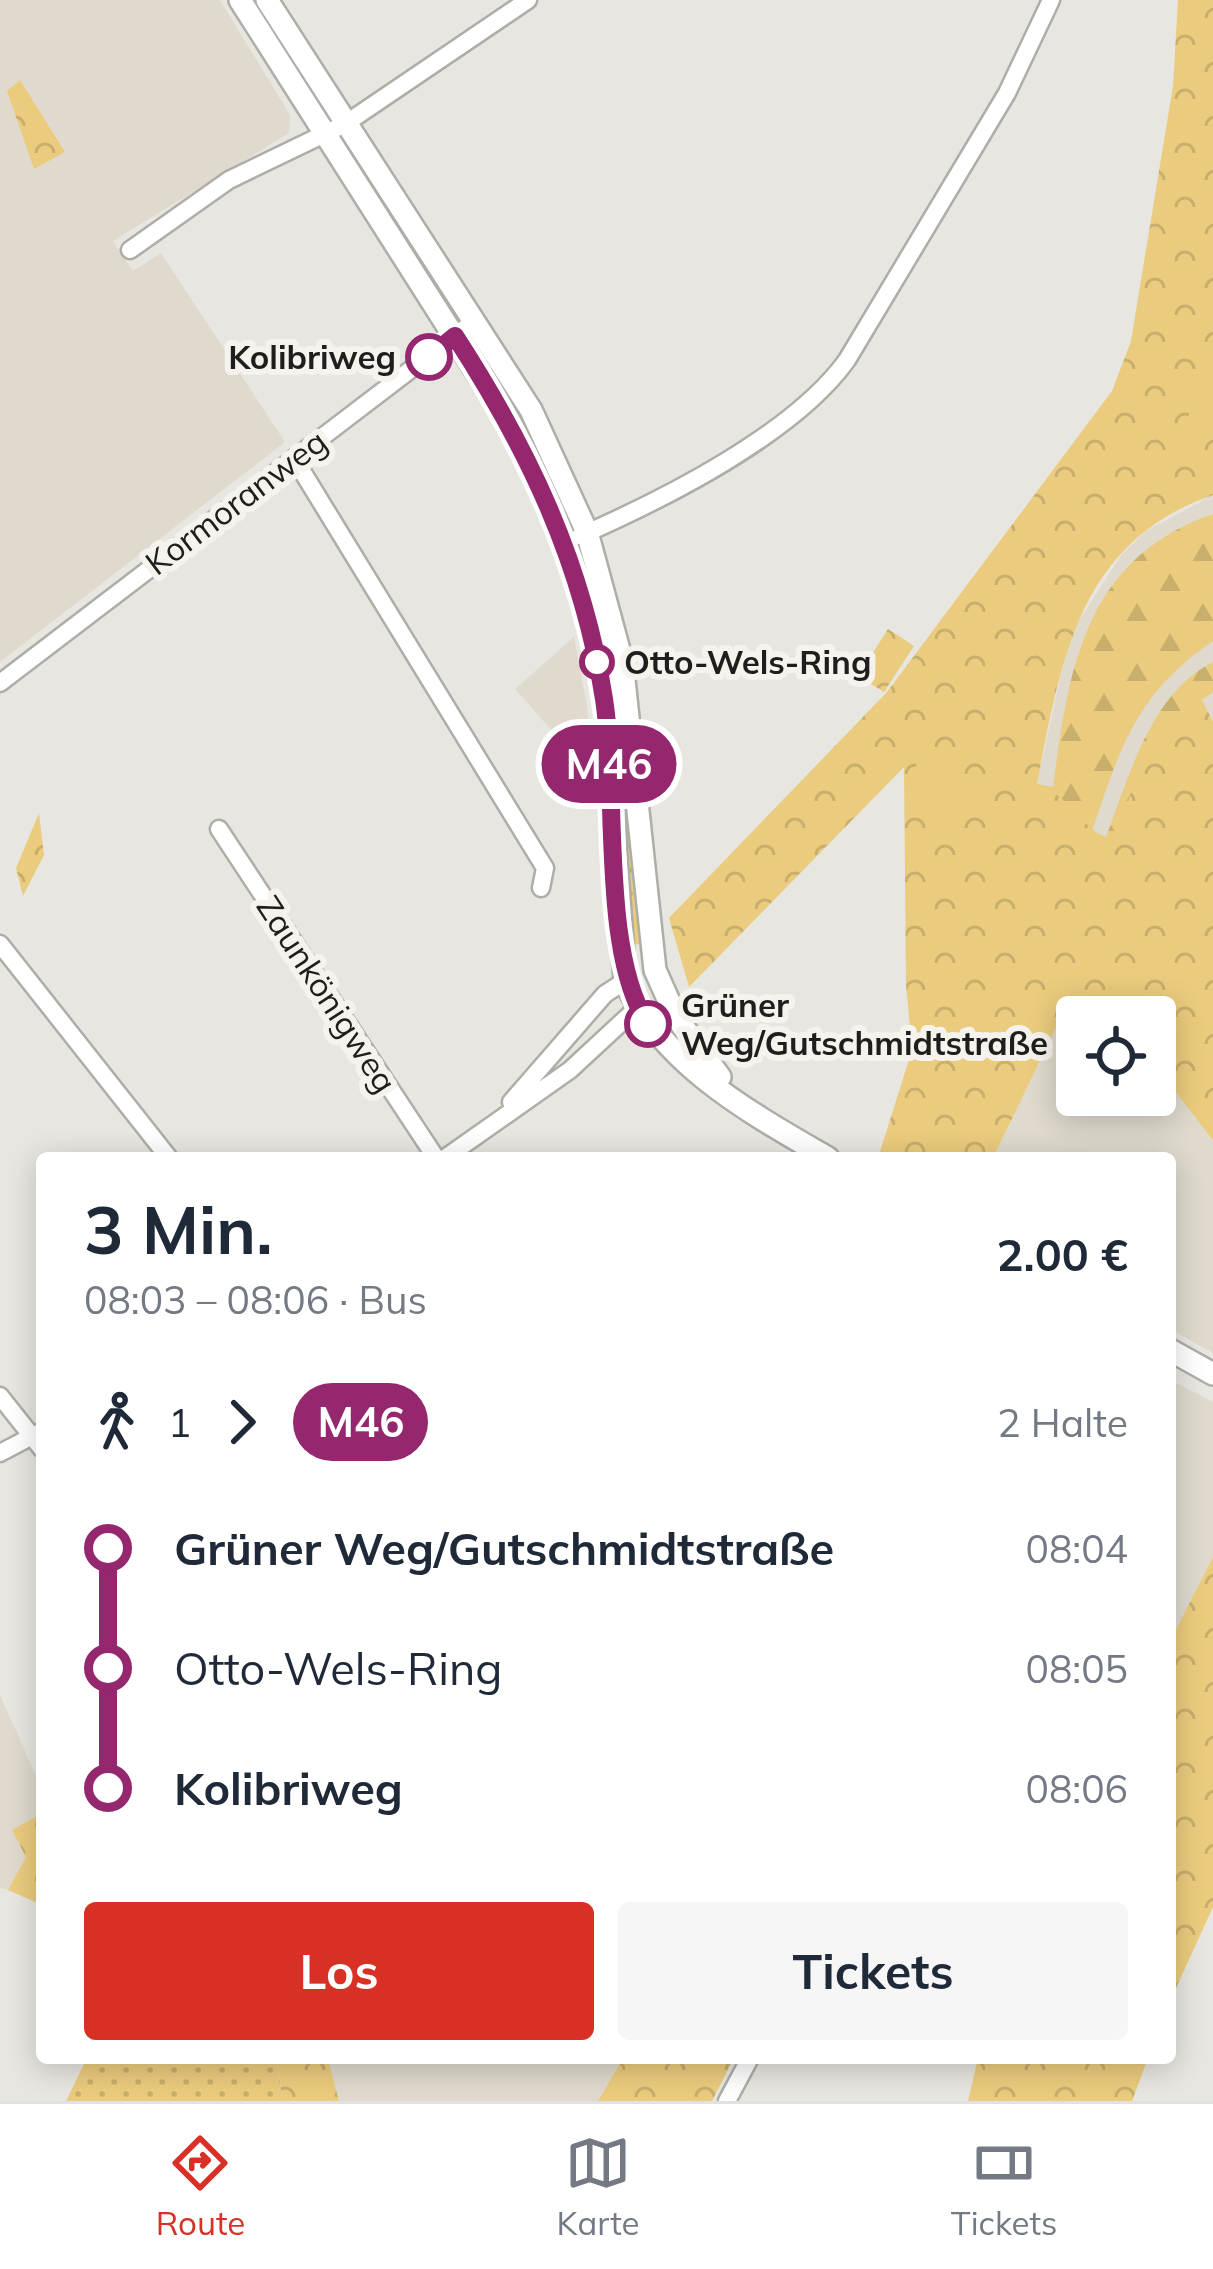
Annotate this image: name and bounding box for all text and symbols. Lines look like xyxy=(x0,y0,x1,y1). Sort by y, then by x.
marker: Kolibriweg xyxy=(407,335,451,379)
place label: Kolibriweg xyxy=(228,336,396,377)
street label: Kormoranweg xyxy=(137,420,334,583)
place label: Otto-Wels-Ring xyxy=(624,641,872,682)
marker: Otto-Wels-Ring xyxy=(581,646,613,678)
line badge: M46 xyxy=(540,725,678,803)
text: M46 xyxy=(566,737,652,790)
street label: Zaunkönigweg xyxy=(249,888,406,1100)
place label: Grüner Weg/Gutschmidtstraße xyxy=(681,984,1048,1063)
map controls xyxy=(1056,996,1176,1116)
button: locate xyxy=(1056,996,1176,1116)
marker: Grüner Weg/Gutschmidtstraße xyxy=(626,1002,670,1046)
text: 3 Min. xyxy=(84,1188,273,1271)
text: 2.00 € xyxy=(997,1226,1128,1282)
text: 08:03 – 08:06 · Bus xyxy=(84,1275,427,1324)
icon: walk xyxy=(84,1389,150,1455)
icon: forward xyxy=(209,1389,275,1455)
text: M46 xyxy=(317,1395,404,1448)
text: 1 xyxy=(168,1398,191,1447)
text: 2 Halte xyxy=(997,1398,1128,1447)
text: Grüner Weg/Gutschmidtstraße xyxy=(174,1520,834,1576)
text: 08:04 xyxy=(1026,1524,1128,1573)
text: Otto-Wels-Ring xyxy=(174,1640,502,1696)
text: 08:05 xyxy=(1026,1644,1128,1693)
text: Kolibriweg xyxy=(174,1760,403,1816)
text: 08:06 xyxy=(1026,1764,1128,1813)
button: Los xyxy=(84,1902,594,2040)
button: Tickets xyxy=(618,1902,1128,2040)
tab: Route xyxy=(156,2130,245,2243)
tab: Karte xyxy=(557,2130,640,2243)
tab: Tickets xyxy=(951,2130,1057,2243)

